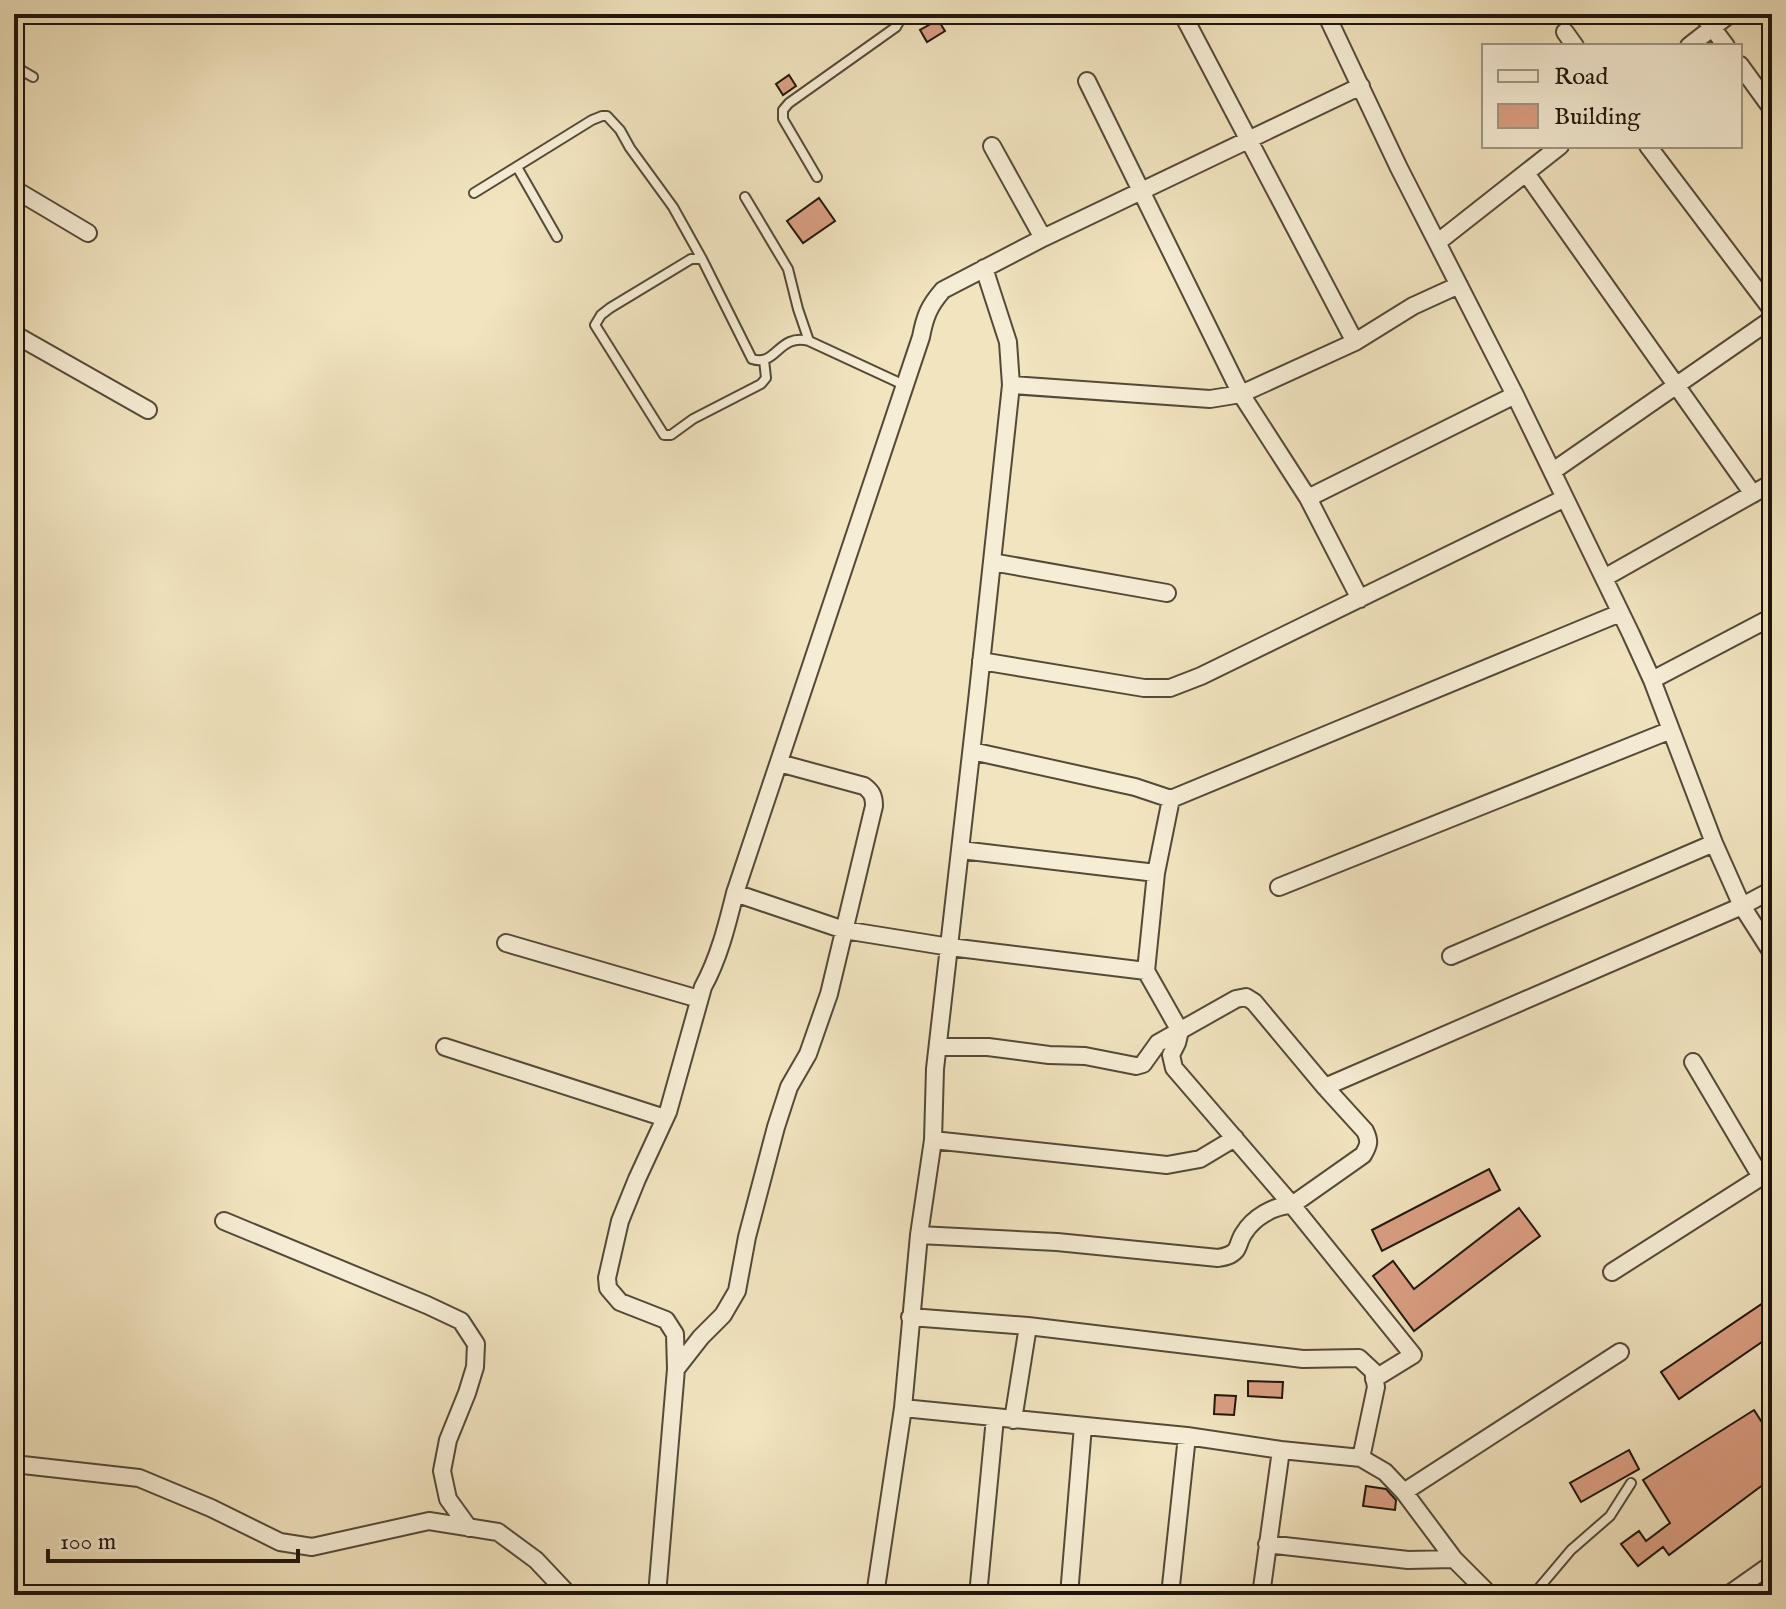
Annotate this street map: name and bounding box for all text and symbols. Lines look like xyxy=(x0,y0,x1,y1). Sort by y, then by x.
legend xyxy=(1482,44,1742,148)
text: Road xyxy=(1554,62,1608,93)
text: Building xyxy=(1554,102,1641,133)
scale bar xyxy=(48,1513,298,1563)
text: 100 m xyxy=(60,1527,116,1558)

